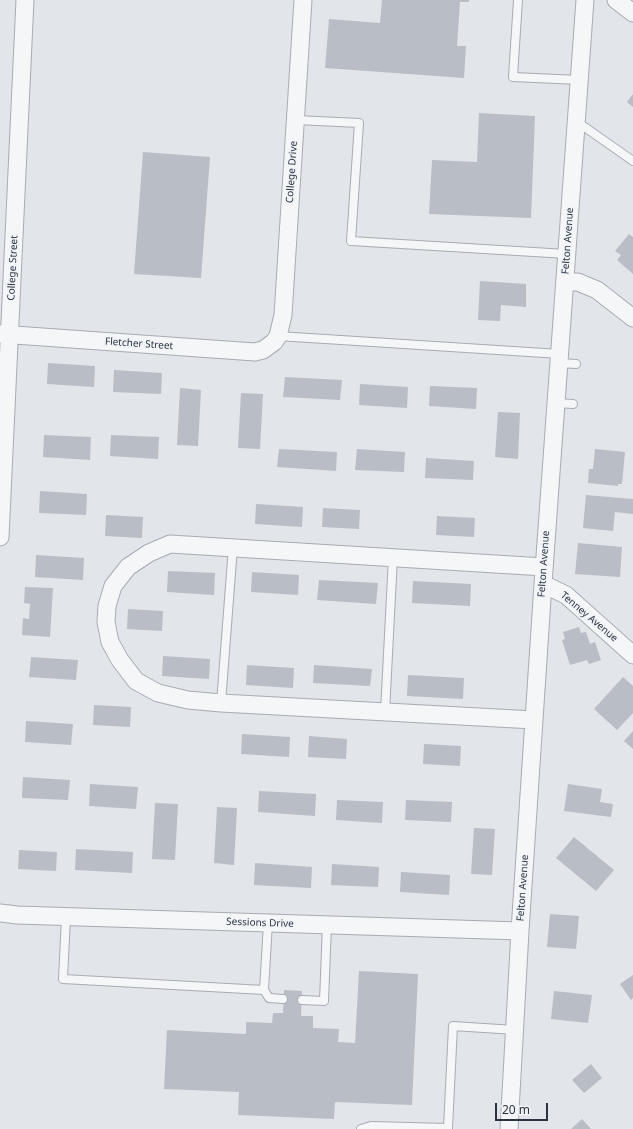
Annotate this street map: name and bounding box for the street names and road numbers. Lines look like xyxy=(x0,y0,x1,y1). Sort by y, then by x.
street label: College Drive xyxy=(284,141,300,203)
street label: Felton Avenue xyxy=(560,207,576,275)
street label: College Street xyxy=(5,235,21,301)
street label: Fletcher Street xyxy=(105,336,173,352)
street label: Felton Avenue xyxy=(536,530,552,598)
street label: Tenney Avenue xyxy=(558,590,620,644)
street label: Felton Avenue xyxy=(515,854,531,922)
street label: Sessions Drive xyxy=(226,916,294,930)

